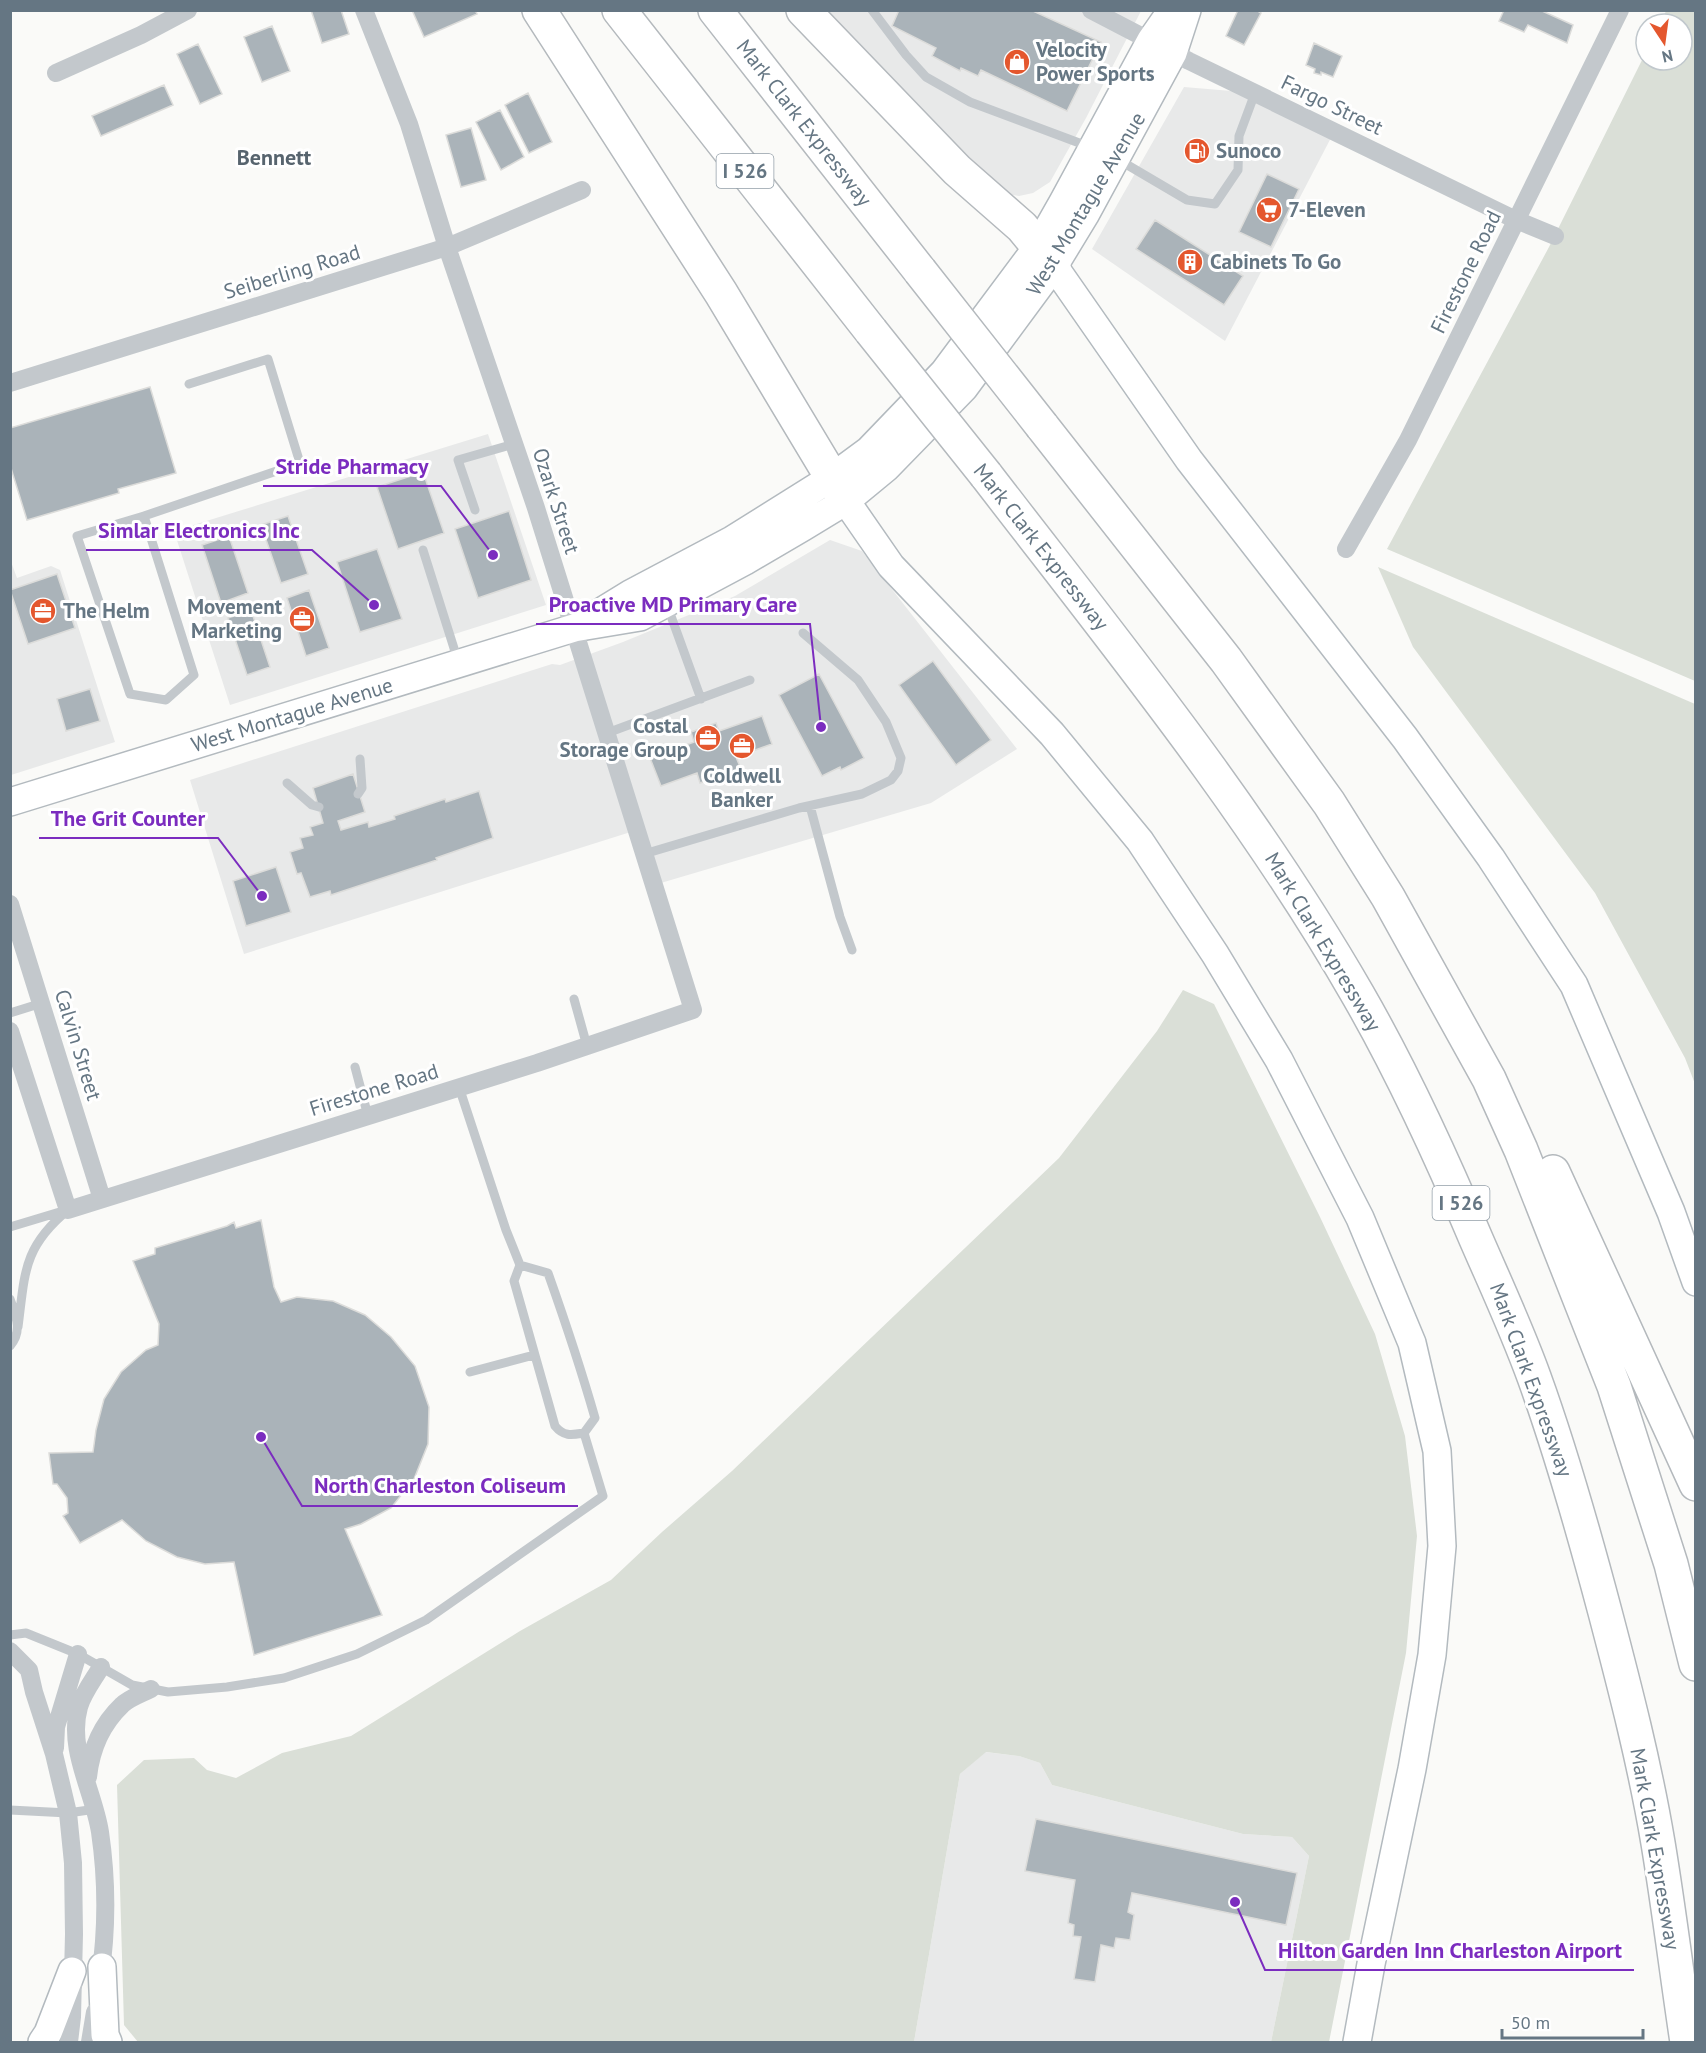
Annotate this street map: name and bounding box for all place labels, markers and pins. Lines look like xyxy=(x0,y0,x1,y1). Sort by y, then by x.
place label: Velocity Power Sports xyxy=(1035,36,1155,87)
shop icon: Velocity Power Sports xyxy=(1002,47,1032,77)
fuel station icon: Sunoco xyxy=(1182,136,1212,166)
place label: Sunoco xyxy=(1216,137,1281,164)
supermarket icon: 7-Eleven xyxy=(1254,195,1284,225)
place label: 7-Eleven xyxy=(1288,196,1366,223)
building icon: Cabinets To Go xyxy=(1175,247,1205,277)
place label: Cabinets To Go xyxy=(1210,248,1341,275)
callout: Stride Pharmacy xyxy=(263,446,441,486)
callout: Simlar Electronics Inc xyxy=(86,510,312,550)
callout: Proactive MD Primary Care xyxy=(536,584,810,624)
place label: Movement Marketing xyxy=(187,593,283,644)
office icon: The Helm xyxy=(28,596,58,626)
place label: The Helm xyxy=(63,597,150,624)
office icon: Movement Marketing xyxy=(287,604,317,634)
place label: Costal Storage Group xyxy=(560,712,689,763)
office icon: Costal Storage Group xyxy=(693,723,723,753)
office icon: Coldwell Banker xyxy=(727,731,757,761)
place label: Coldwell Banker xyxy=(703,762,782,813)
callout: The Grit Counter xyxy=(39,798,218,838)
callout: North Charleston Coliseum xyxy=(302,1466,578,1506)
callout: Hilton Garden Inn Charleston Airport xyxy=(1265,1930,1634,1970)

